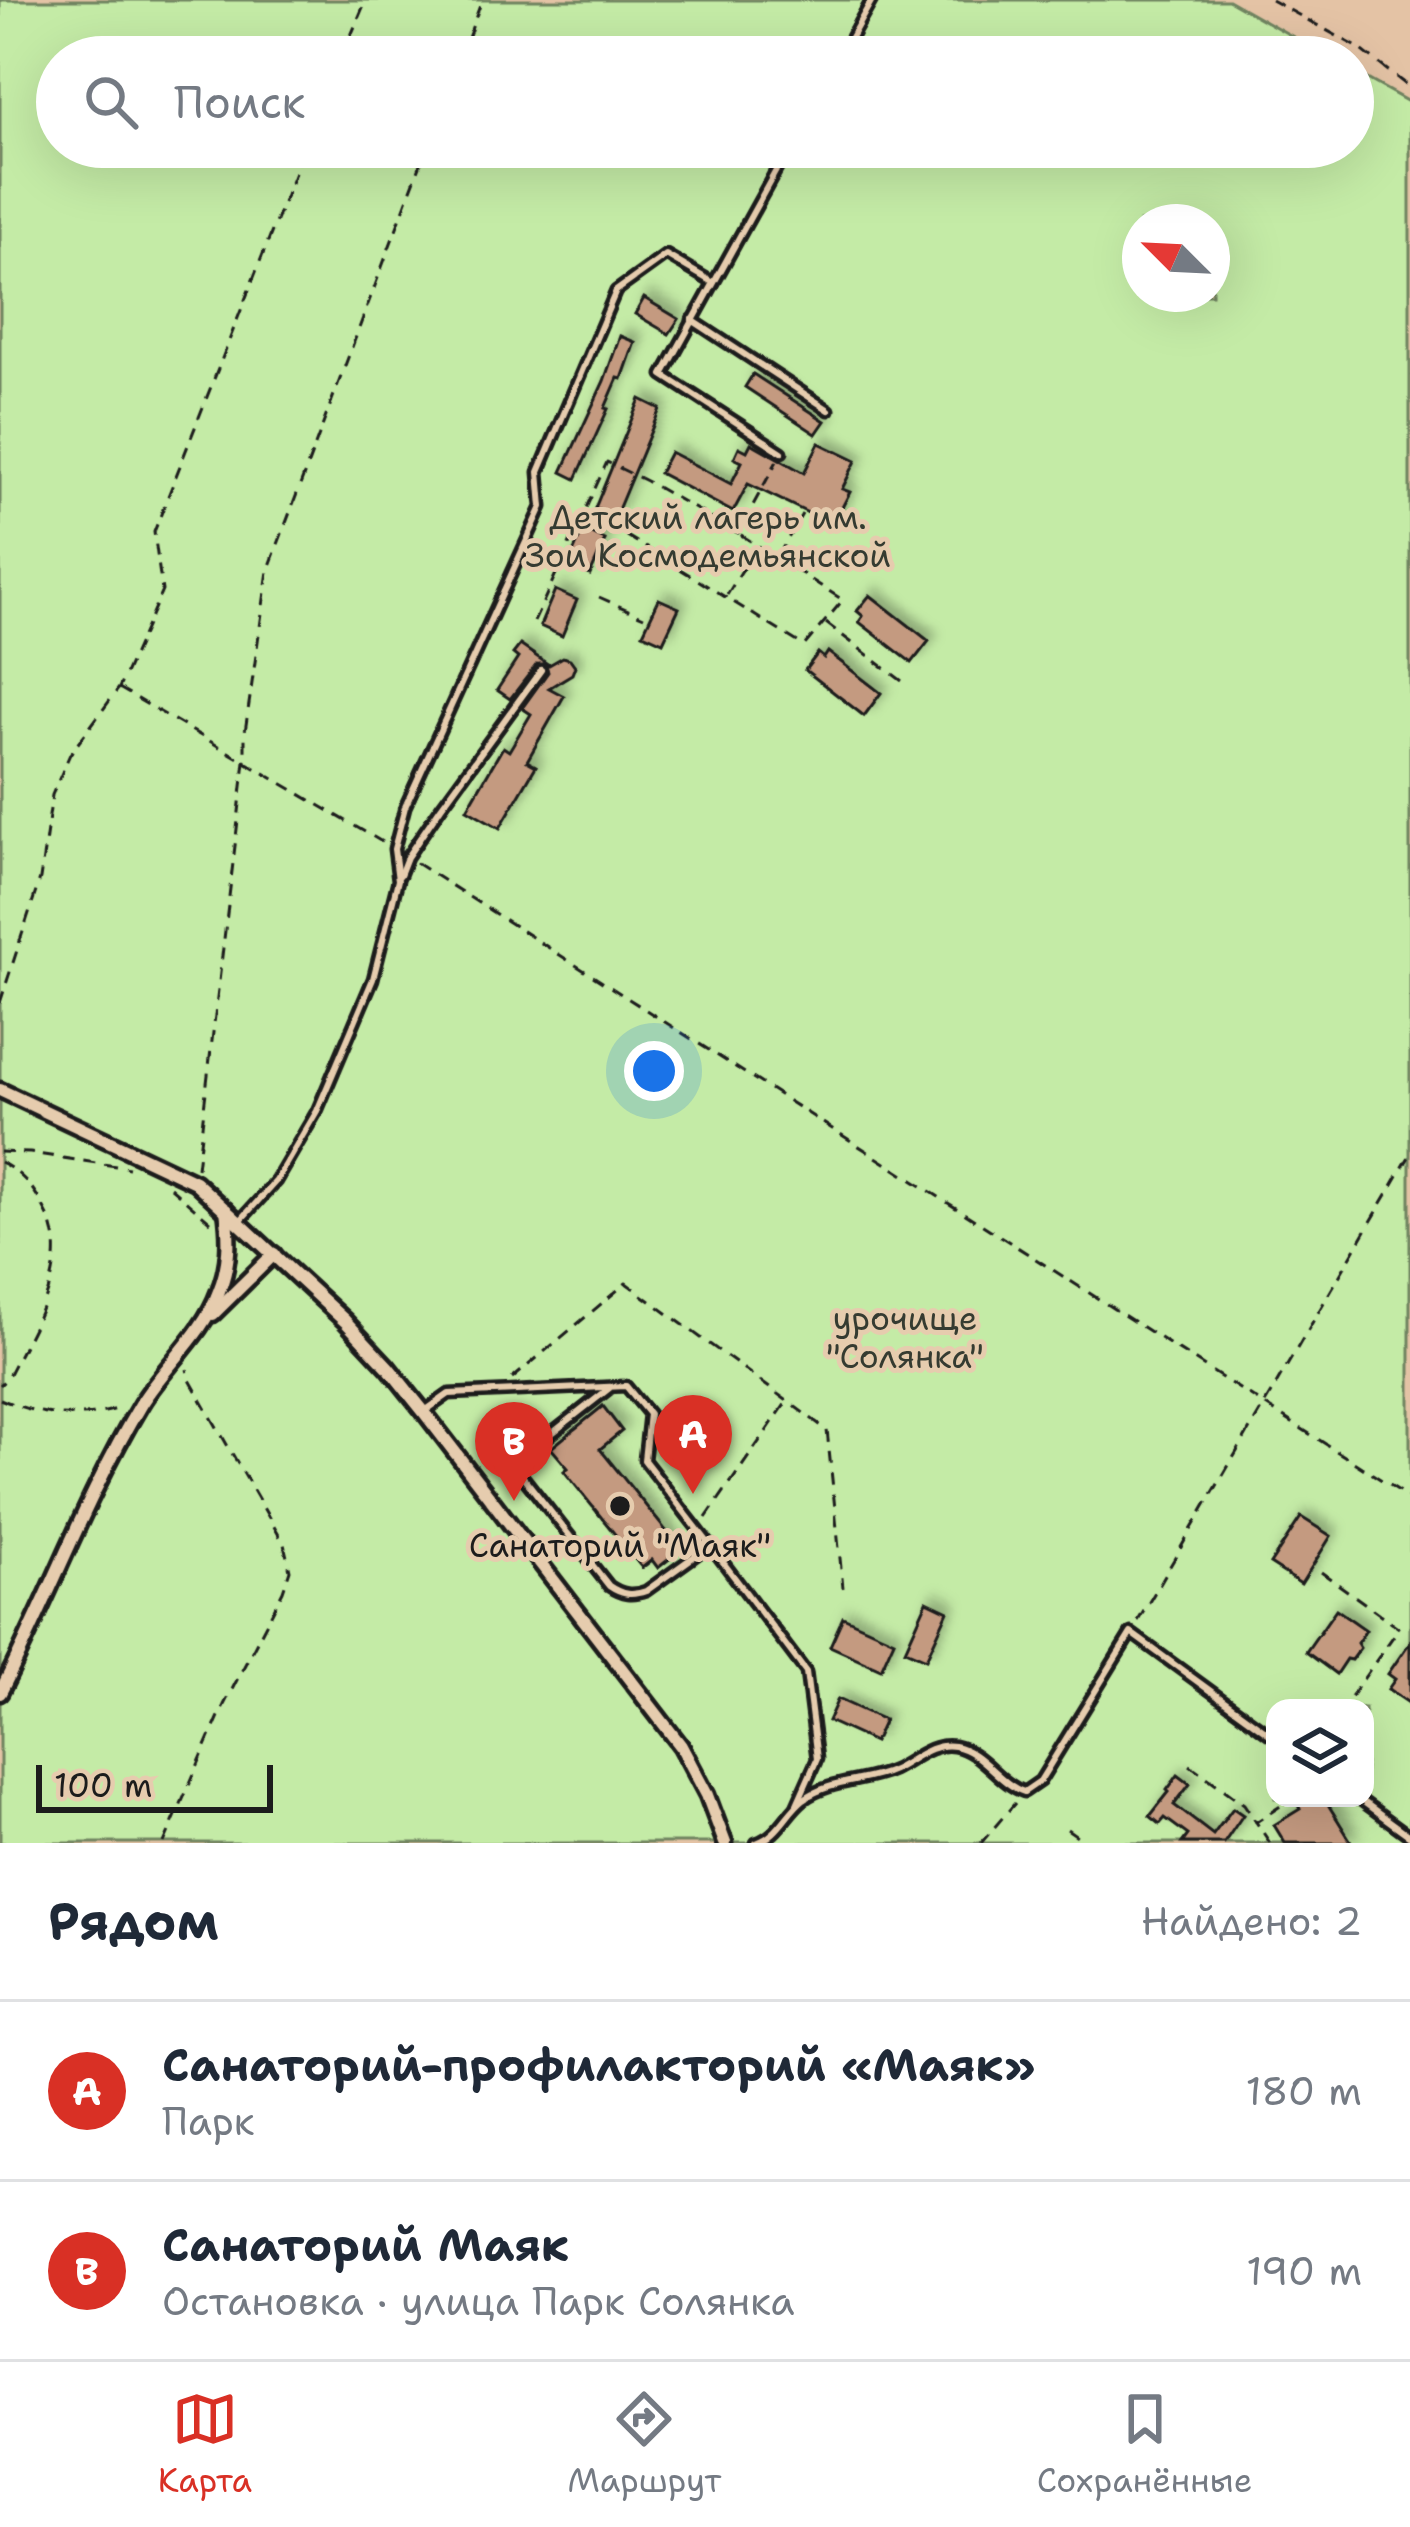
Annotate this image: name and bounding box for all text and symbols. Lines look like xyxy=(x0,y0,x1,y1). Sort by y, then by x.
search box xyxy=(36,36,1374,168)
icon: search xyxy=(78,69,144,135)
text: Поиск xyxy=(174,72,305,132)
north arrow xyxy=(1122,204,1230,312)
park label: Детский лагерь им. Зои Космодемьянской xyxy=(525,495,891,578)
your location xyxy=(624,1041,684,1101)
park label: урочище "Солянка" xyxy=(826,1296,984,1379)
pin: A xyxy=(654,1395,732,1494)
pin: B xyxy=(475,1402,553,1501)
marker: Санаторий "Маяк" xyxy=(607,1493,633,1519)
place label: Санаторий "Маяк" xyxy=(469,1523,771,1568)
map controls xyxy=(1266,1699,1374,1807)
button: layers xyxy=(1266,1699,1374,1807)
scale bar xyxy=(36,1759,273,1812)
text: 100 m xyxy=(54,1763,153,1808)
text: Рядом xyxy=(48,1887,219,1955)
text: Найдено: 2 xyxy=(1141,1895,1362,1947)
text: Санаторий-профилакторий «Маяк» xyxy=(162,2035,1035,2095)
text: A xyxy=(72,2065,102,2117)
text: 180 m xyxy=(1246,2065,1362,2117)
text: Парк xyxy=(162,2095,255,2147)
text: Санаторий Маяк xyxy=(162,2215,569,2275)
text: B xyxy=(75,2245,99,2297)
text: 190 m xyxy=(1246,2245,1362,2297)
text: Остановка · улица Парк Солянка xyxy=(162,2275,795,2327)
tab: Карта xyxy=(158,2386,252,2503)
tab: Маршрут xyxy=(567,2386,721,2503)
tab: Сохранённые xyxy=(1037,2386,1252,2503)

